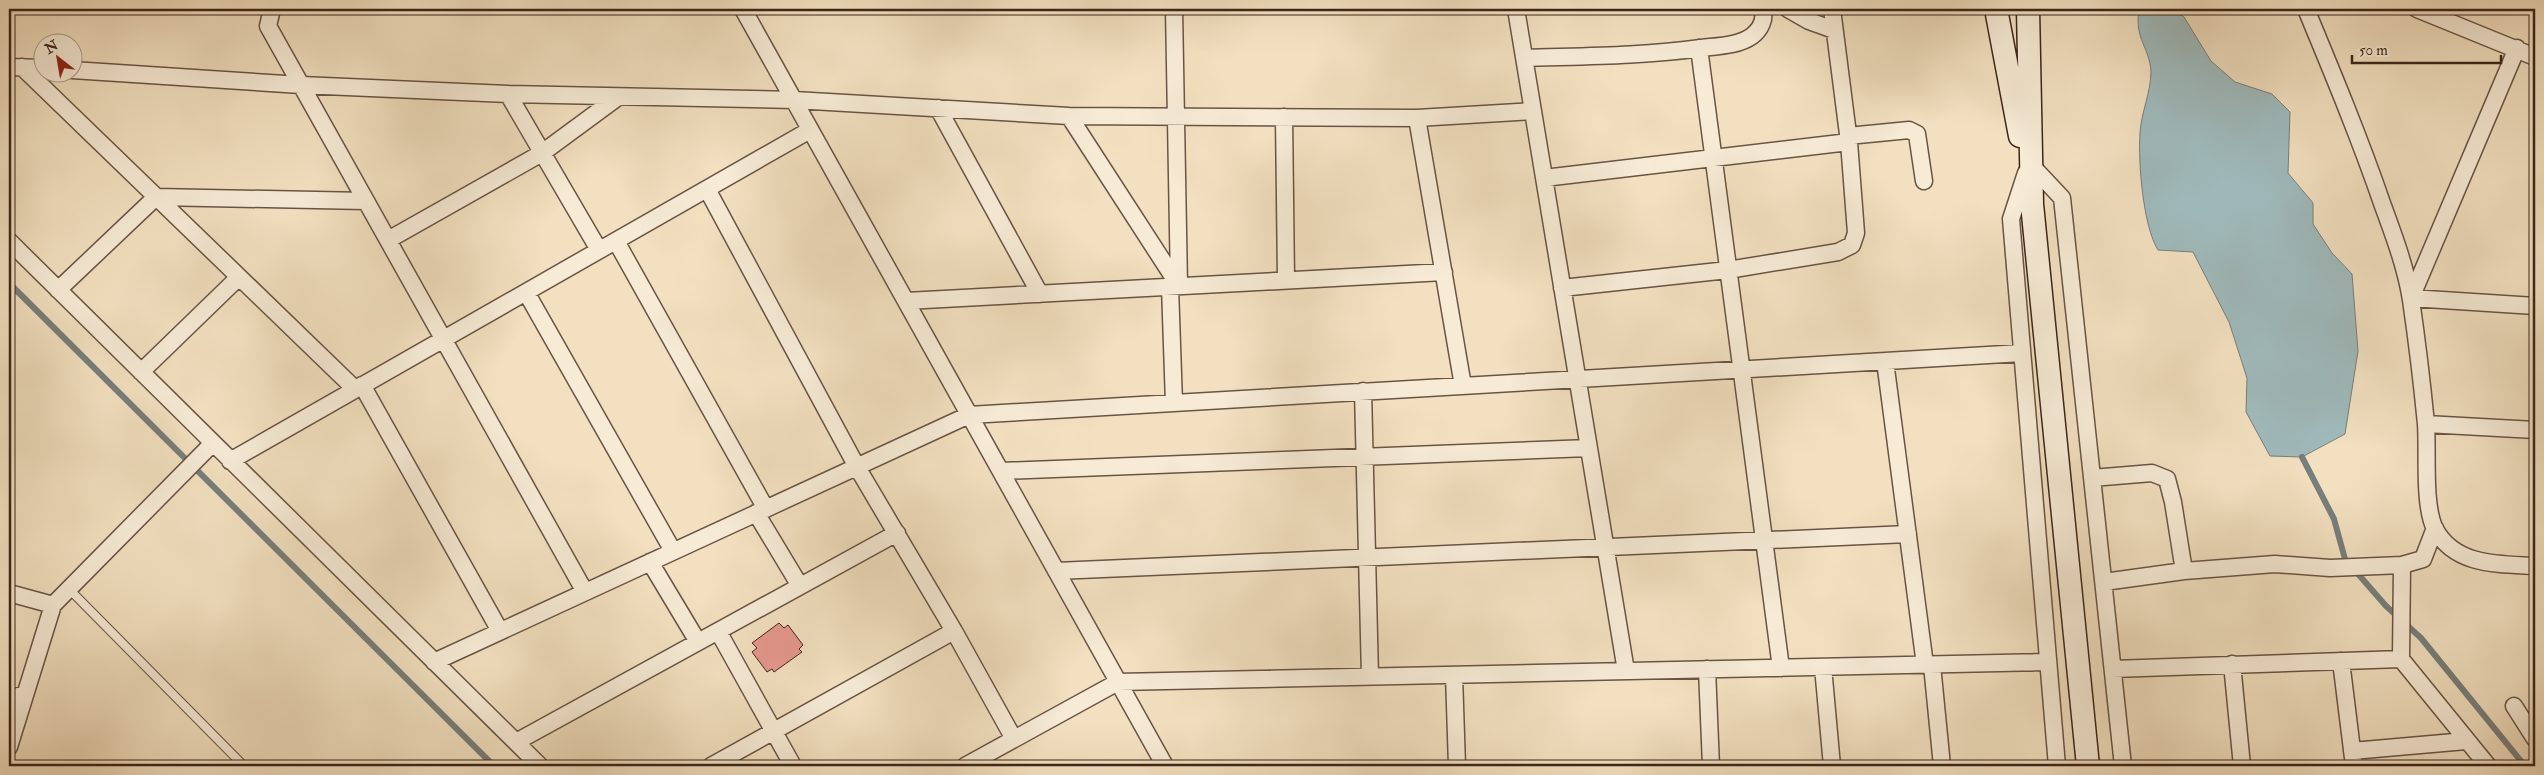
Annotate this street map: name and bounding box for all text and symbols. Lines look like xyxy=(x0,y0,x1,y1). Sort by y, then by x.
north arrow xyxy=(32,32,82,82)
scale bar xyxy=(2352,32,2500,64)
text: N xyxy=(41,37,62,58)
text: 50 m xyxy=(2359,41,2388,60)

